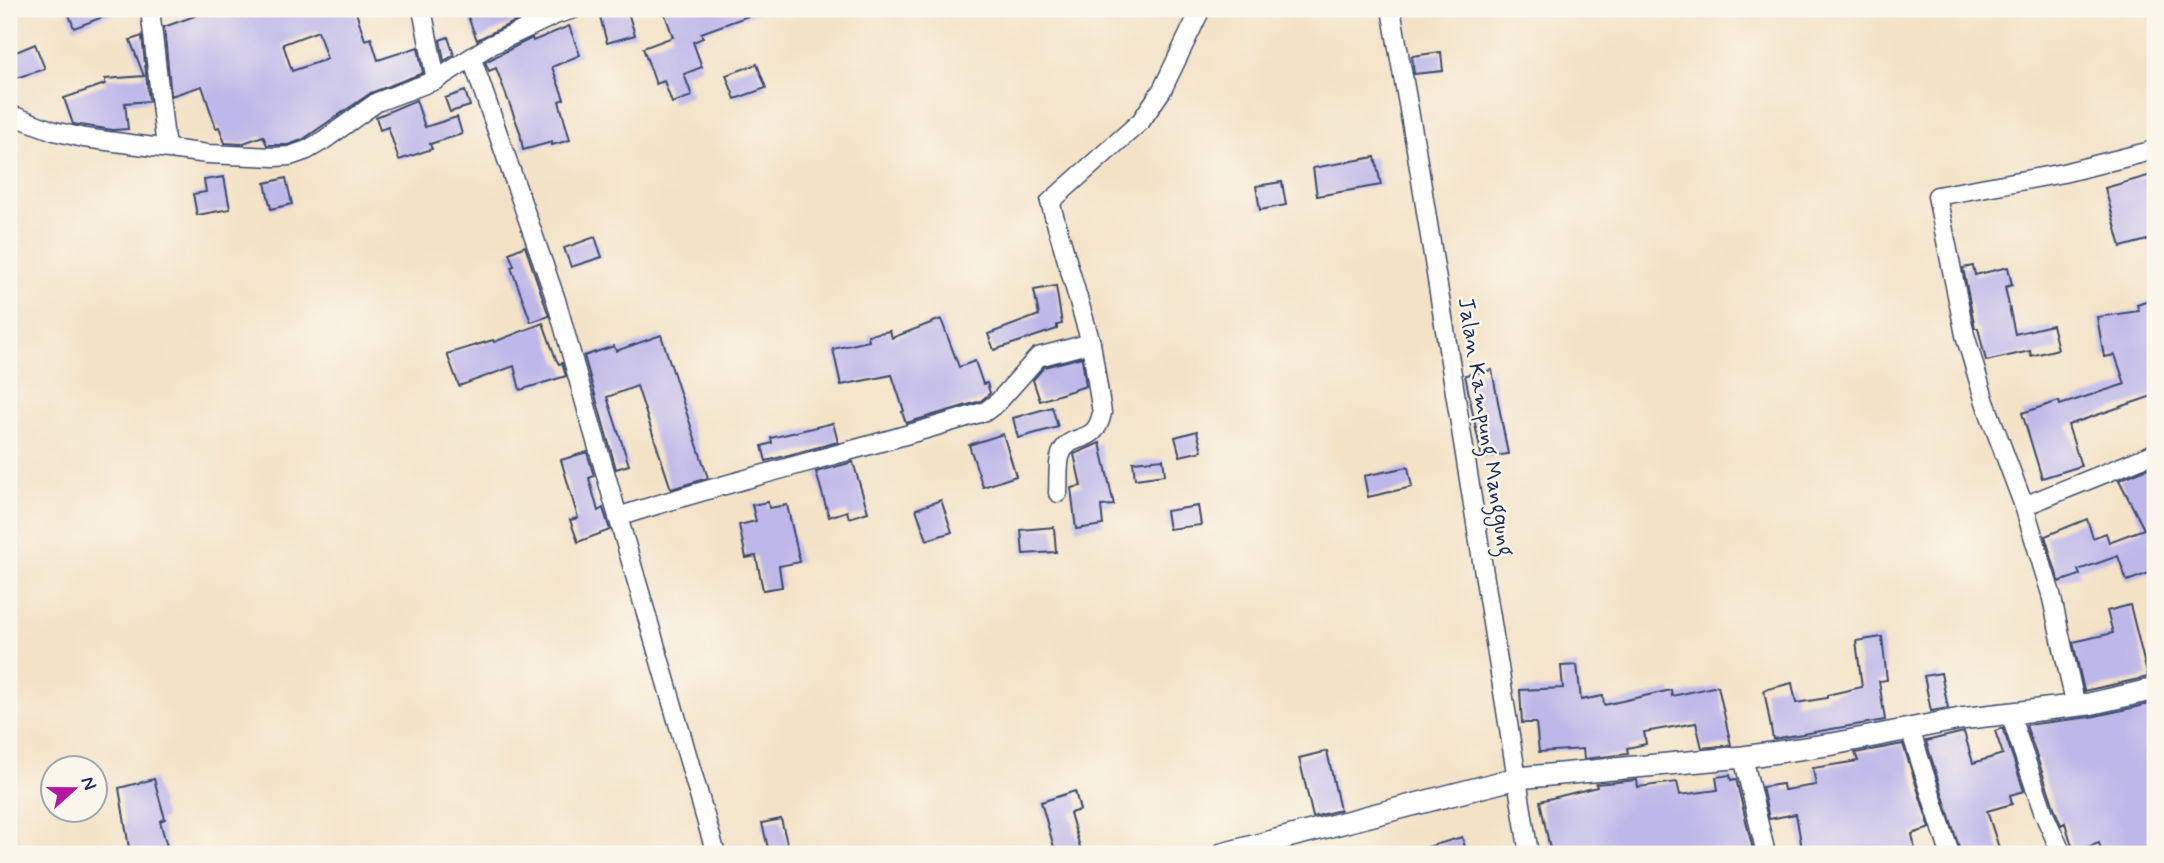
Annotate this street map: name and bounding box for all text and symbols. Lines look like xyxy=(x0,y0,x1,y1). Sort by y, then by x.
street label: Jalan Kampung Manggung xyxy=(1448,295,1520,559)
north arrow xyxy=(38,754,108,824)
text: N xyxy=(75,773,102,794)

